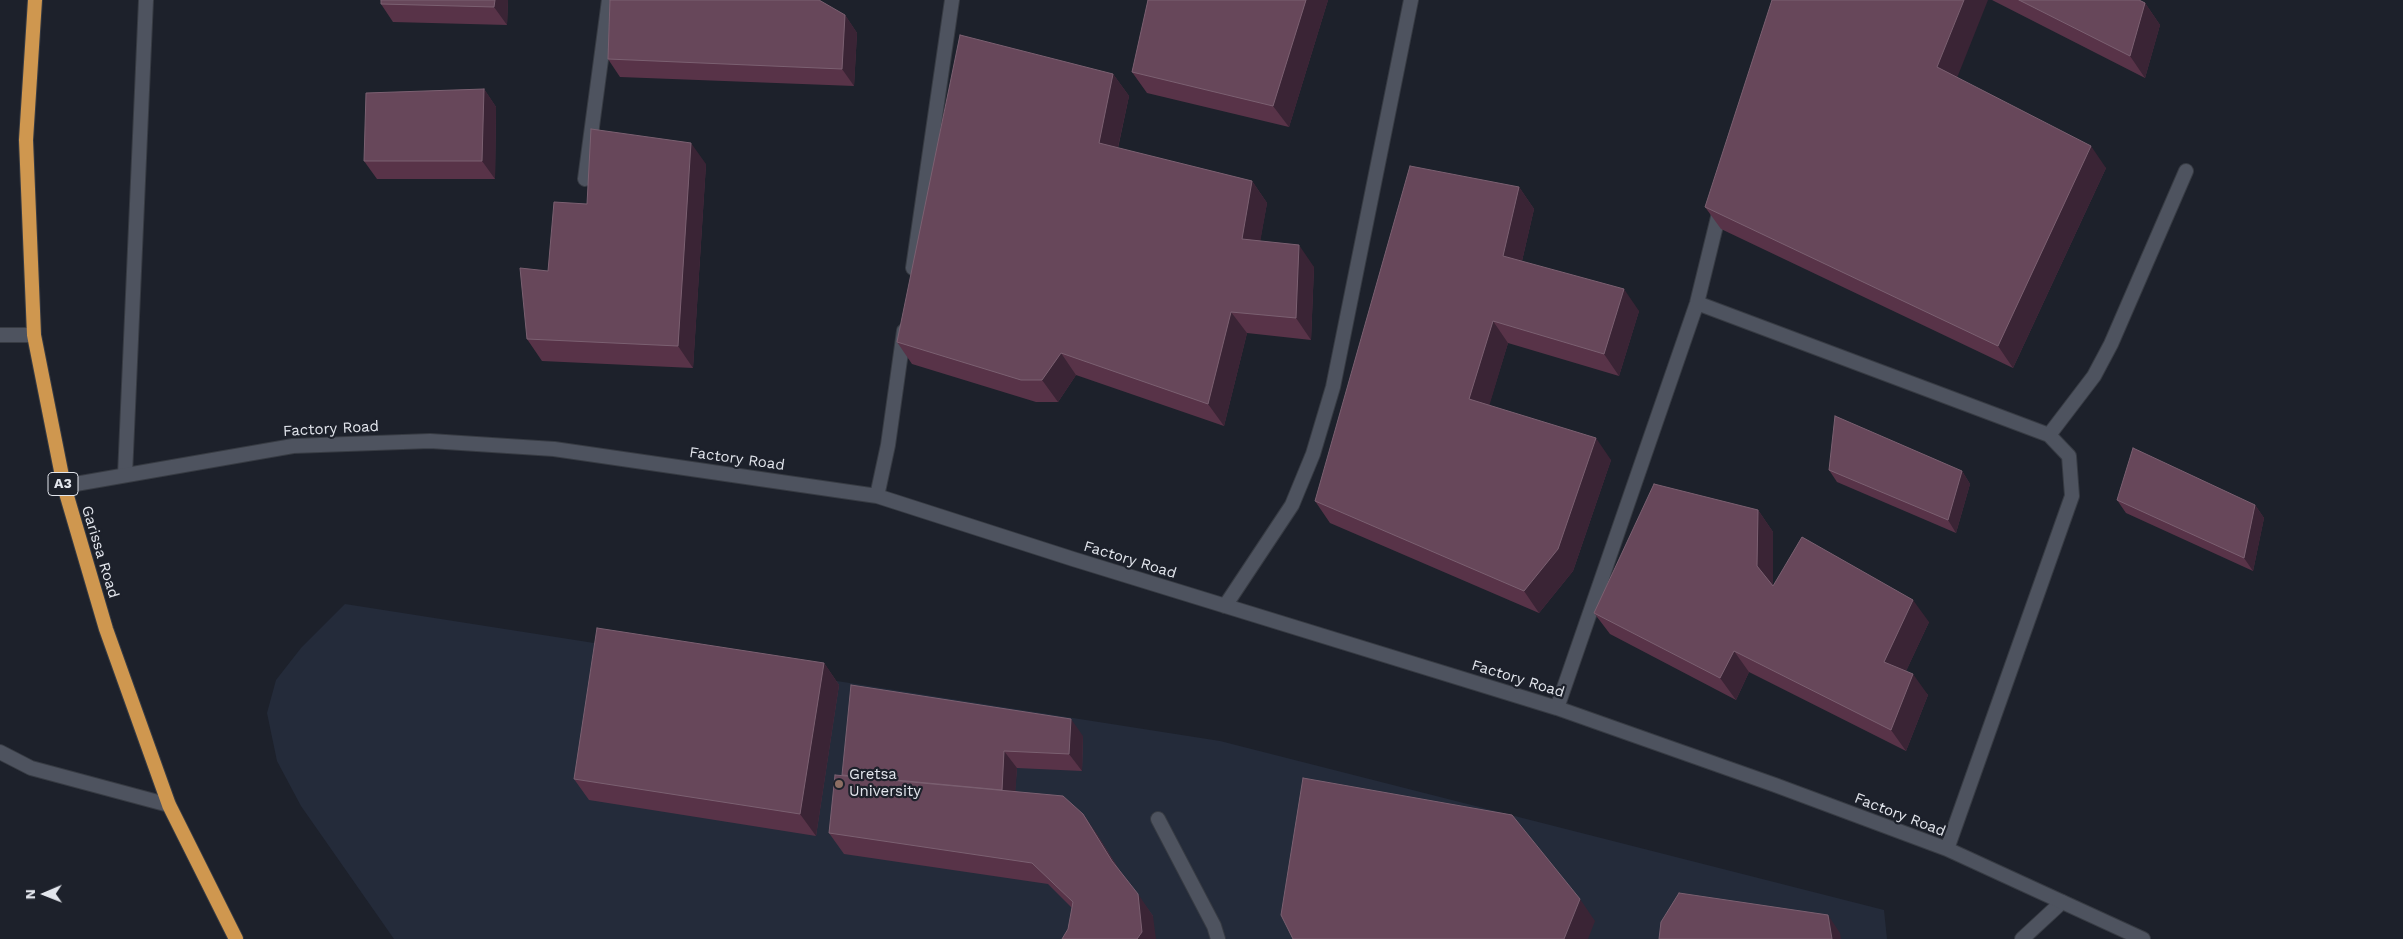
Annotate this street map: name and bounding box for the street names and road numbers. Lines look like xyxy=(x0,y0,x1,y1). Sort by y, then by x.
street label: Factory Road xyxy=(283,417,379,441)
street label: Factory Road xyxy=(688,443,786,475)
road number: A3 xyxy=(48,472,78,496)
street label: Garissa Road xyxy=(77,504,123,600)
street label: Factory Road xyxy=(1081,537,1179,583)
street label: Factory Road xyxy=(1469,656,1567,702)
street label: Factory Road xyxy=(1852,789,1948,841)

